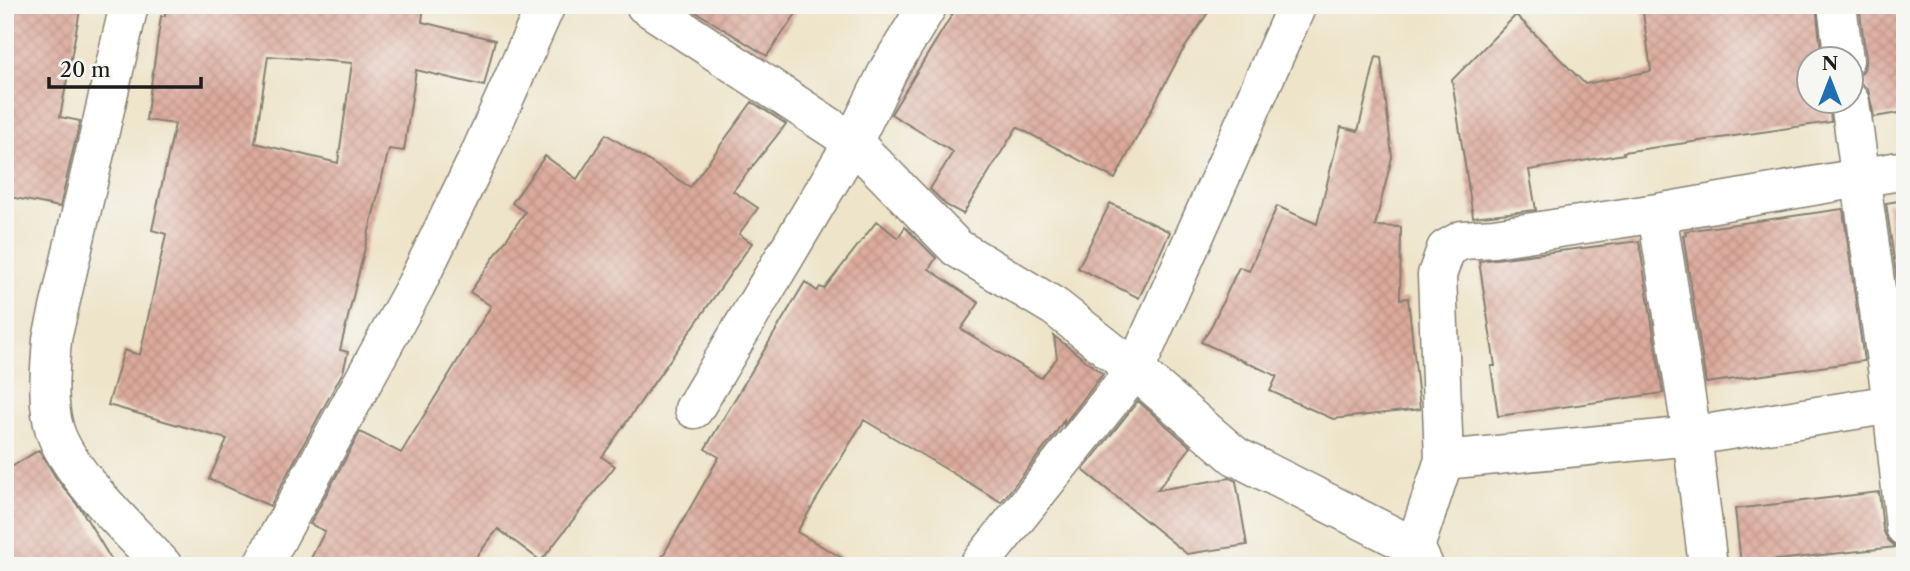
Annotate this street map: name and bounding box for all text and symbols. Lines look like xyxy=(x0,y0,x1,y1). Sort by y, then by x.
scale bar xyxy=(49,46,201,90)
north arrow xyxy=(1794,46,1864,116)
text: N xyxy=(1822,52,1838,75)
text: 20 m xyxy=(60,57,111,82)

